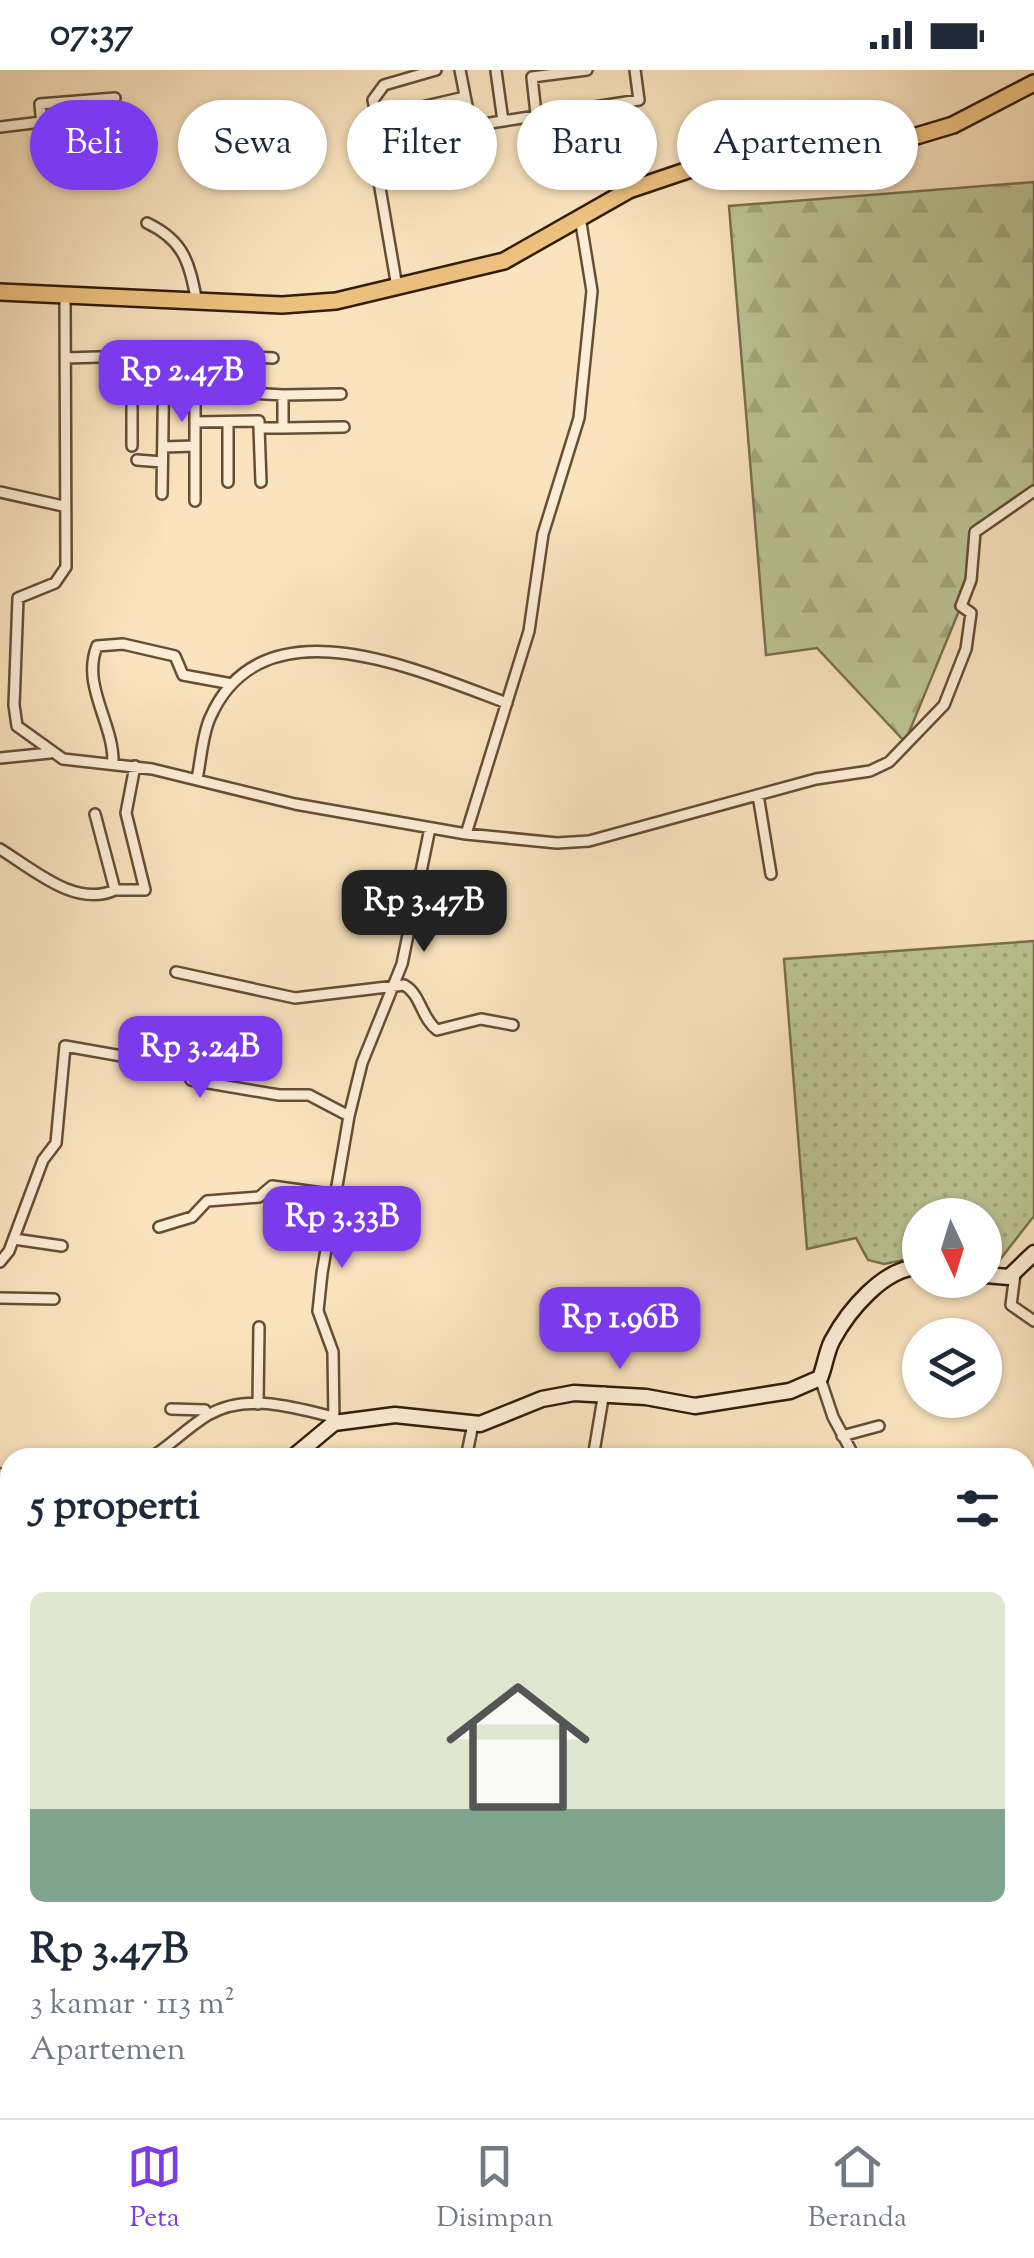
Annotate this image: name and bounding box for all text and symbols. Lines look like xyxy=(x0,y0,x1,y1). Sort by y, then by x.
text: 07:37 xyxy=(50,8,133,62)
chip: Beli xyxy=(30,100,158,190)
chip: Sewa xyxy=(178,100,327,190)
chip: Filter xyxy=(347,100,497,190)
chip: Baru xyxy=(517,100,657,190)
chip: Apartemen xyxy=(677,100,918,190)
pin: Rp 2.47B xyxy=(79,340,285,425)
text: Rp 2.47B xyxy=(121,349,243,395)
pin: Rp 3.47B xyxy=(321,870,527,955)
text: Rp 3.47B xyxy=(364,879,484,925)
pin: Rp 3.24B xyxy=(97,1016,303,1101)
text: Rp 3.24B xyxy=(140,1025,260,1071)
pin: Rp 3.33B xyxy=(239,1186,445,1271)
text: Rp 3.33B xyxy=(285,1195,399,1241)
north arrow xyxy=(902,1198,1002,1298)
map controls xyxy=(902,1198,1002,1418)
pin: Rp 1.96B xyxy=(517,1287,723,1372)
text: Rp 1.96B xyxy=(561,1296,679,1342)
button: layers xyxy=(902,1318,1002,1418)
text: 5 properti xyxy=(30,1478,200,1538)
icon: filters xyxy=(950,1481,1005,1536)
icon: home xyxy=(428,1657,608,1837)
text: Rp 3.47B xyxy=(30,1922,188,1982)
text: 3 kamar · 113 m² xyxy=(30,1982,235,2028)
text: Apartemen xyxy=(30,2028,186,2074)
tab: Peta xyxy=(127,2139,182,2239)
tab: Disimpan xyxy=(436,2139,553,2239)
tab: Beranda xyxy=(808,2139,907,2239)

